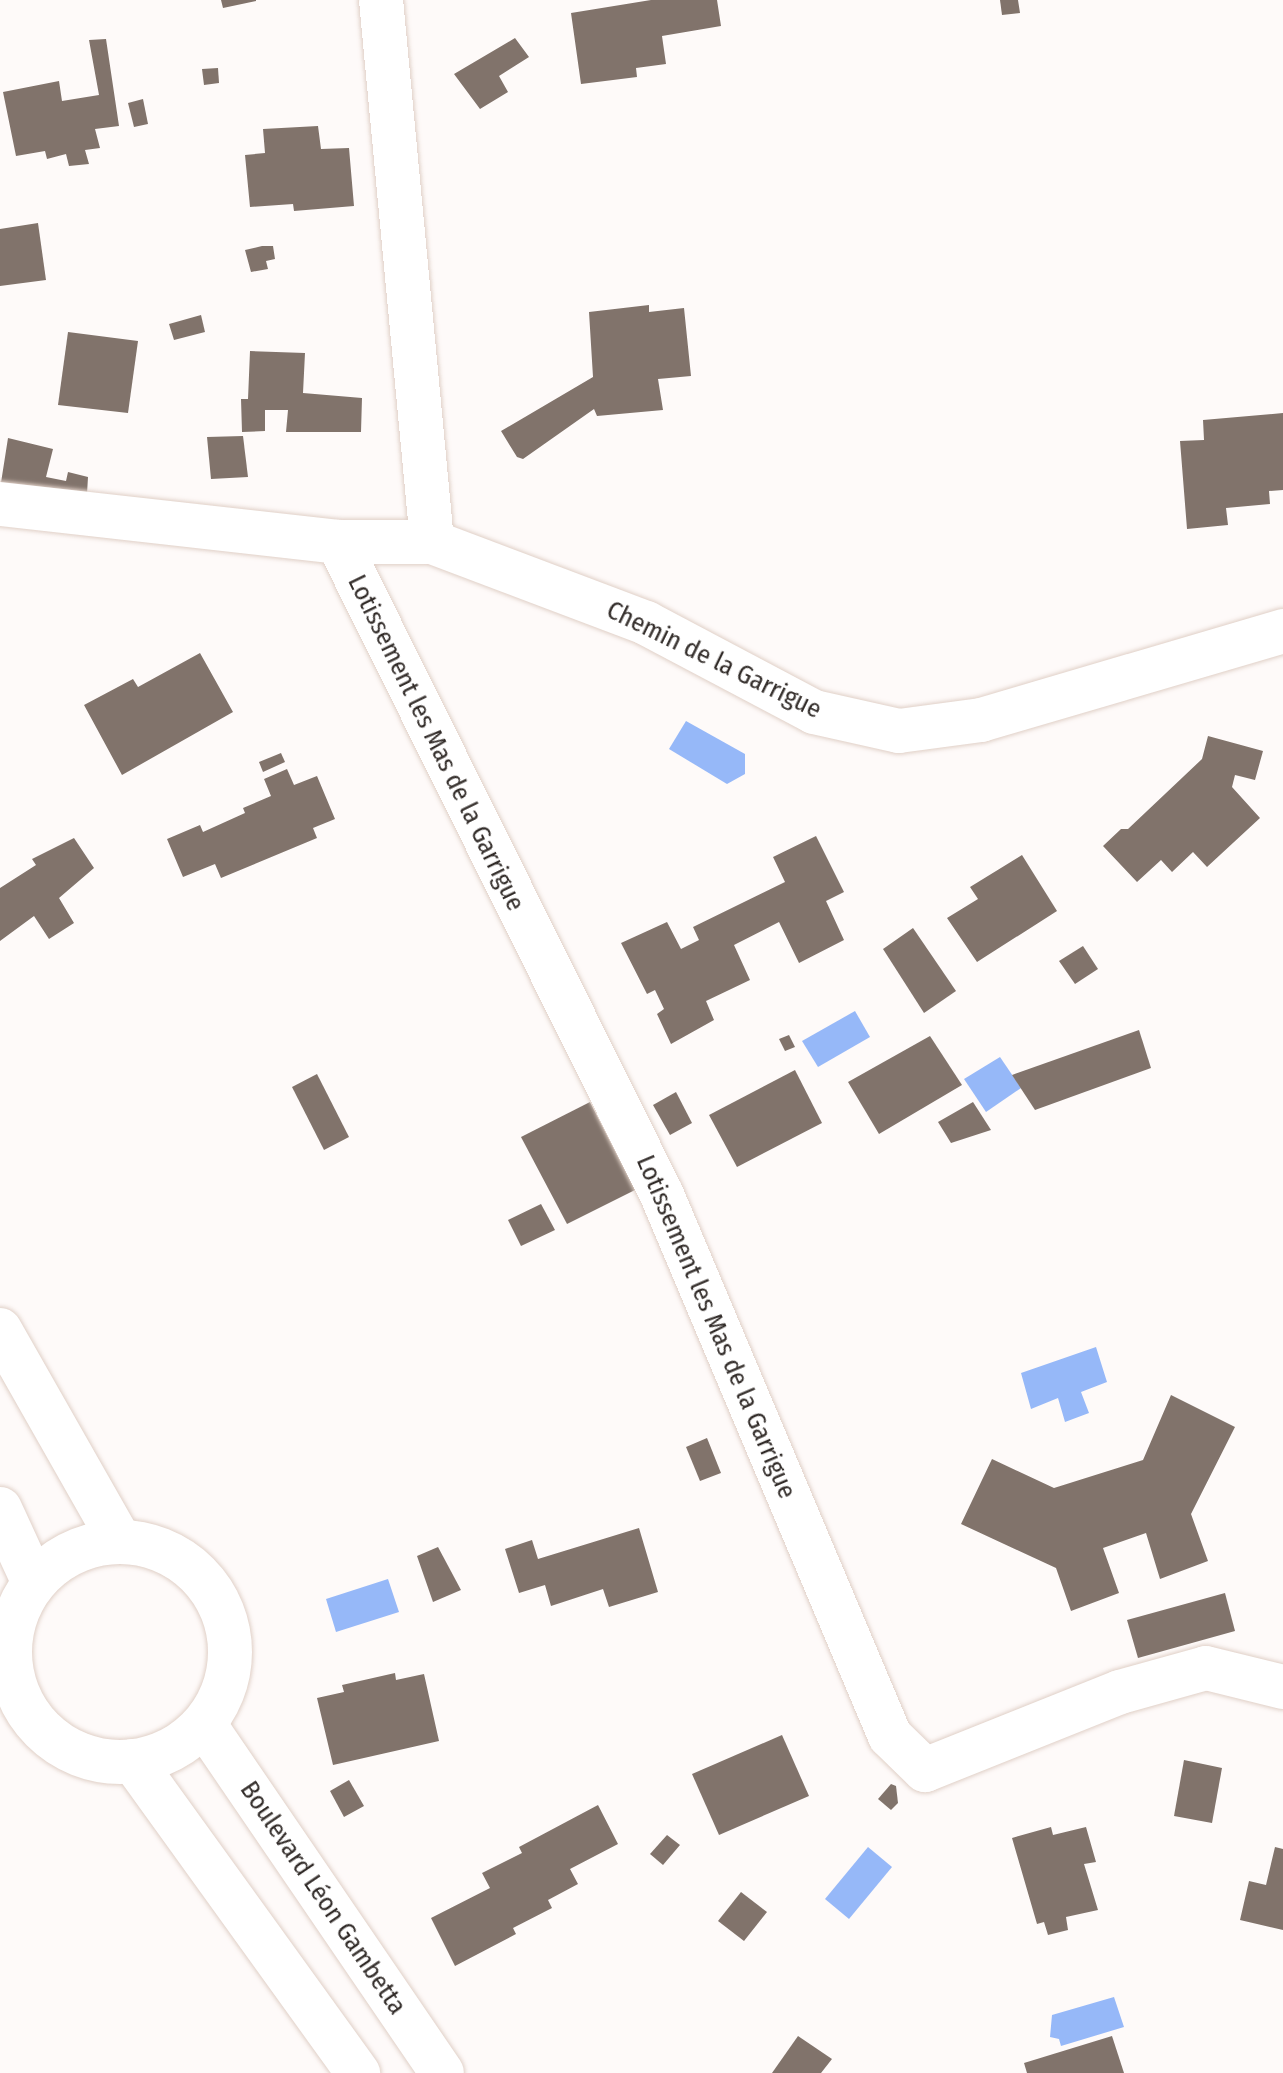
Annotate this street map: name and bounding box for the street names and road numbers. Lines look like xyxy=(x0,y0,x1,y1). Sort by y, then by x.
street label: Lotissement les Mas de la Garrigue xyxy=(341,570,531,916)
street label: Chemin de la Garrigue xyxy=(602,594,826,726)
street label: Lotissement les Mas de la Garrigue xyxy=(629,1151,803,1503)
street label: Boulevard Léon Gambetta xyxy=(233,1776,413,2020)

